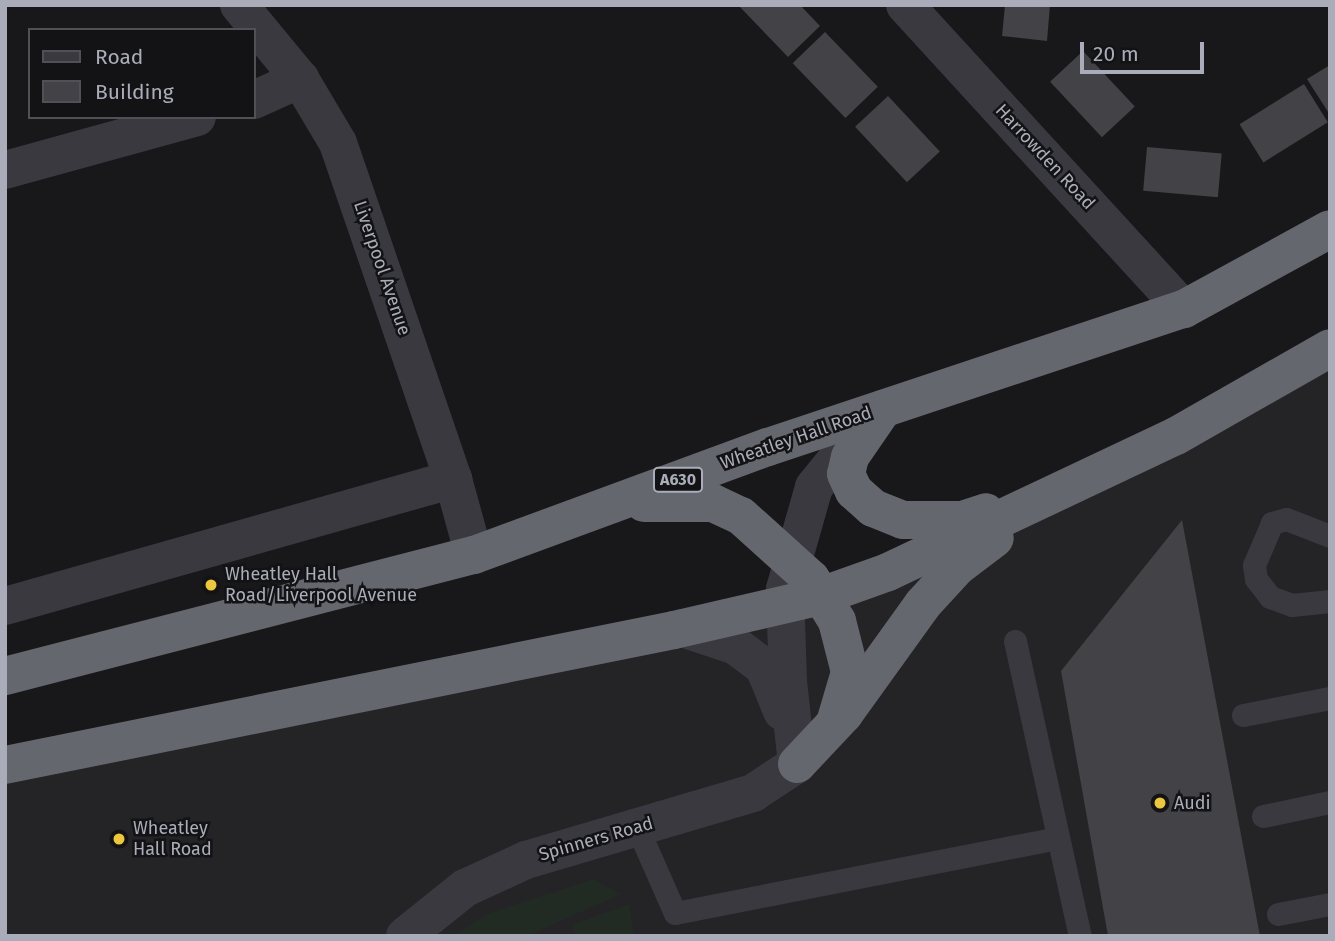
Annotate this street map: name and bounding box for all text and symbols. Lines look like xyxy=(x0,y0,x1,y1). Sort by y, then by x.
legend xyxy=(28,28,256,119)
scale bar xyxy=(1083,28,1207,72)
text: 20 m xyxy=(1093,41,1139,67)
text: Road xyxy=(95,44,143,70)
text: Building xyxy=(95,79,174,105)
street label: Harrowden Road xyxy=(991,100,1099,214)
street label: Liverpool Avenue xyxy=(349,198,415,338)
street label: Wheatley Hall Road xyxy=(718,402,874,474)
road number: A630 xyxy=(652,467,704,492)
place label: Wheatley Hall Road/Liverpool Avenue xyxy=(225,564,417,606)
marker: Wheatley Hall Road/Liverpool Avenue xyxy=(203,577,219,593)
place label: Audi xyxy=(1174,792,1211,814)
marker: Audi xyxy=(1152,795,1168,811)
street label: Spinners Road xyxy=(536,812,656,866)
place label: Wheatley Hall Road xyxy=(133,818,212,860)
marker: Wheatley Hall Road xyxy=(111,831,127,847)

